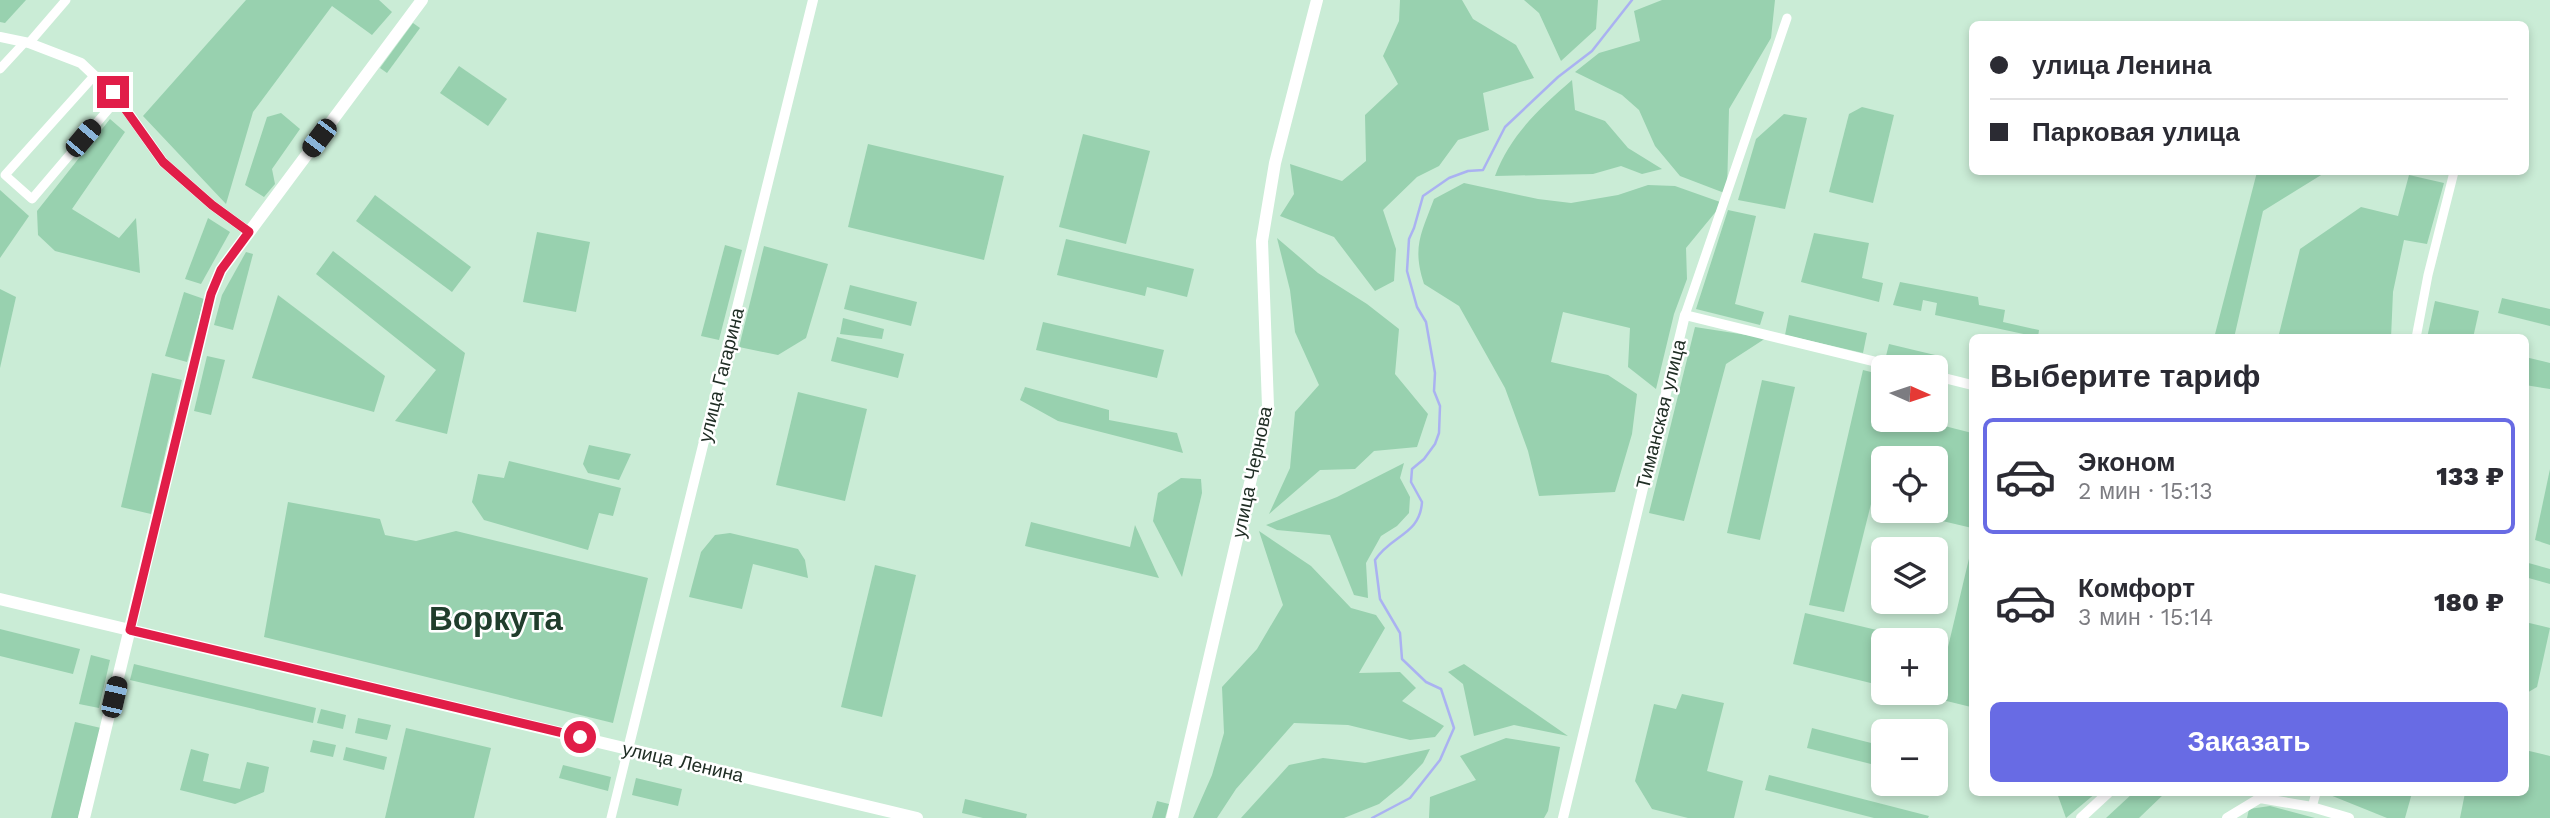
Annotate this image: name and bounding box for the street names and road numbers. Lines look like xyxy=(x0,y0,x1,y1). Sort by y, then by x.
street label: улица Гагарина xyxy=(693,305,749,445)
street label: Тиманская улица xyxy=(1631,336,1691,491)
street label: улица Чернова xyxy=(1227,404,1277,540)
street label: улица Ленина xyxy=(620,737,746,787)

